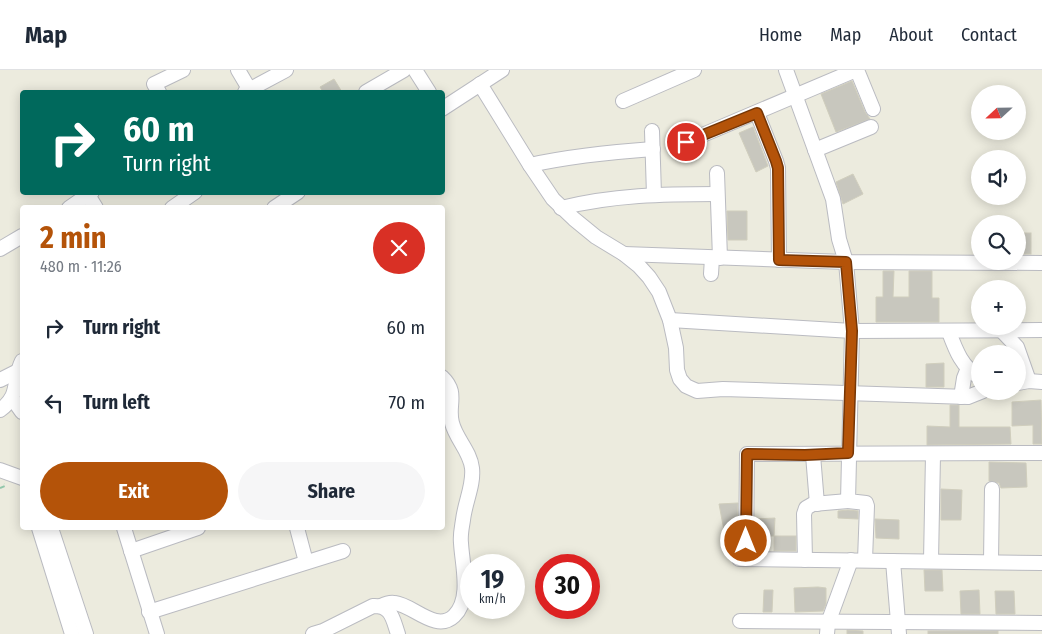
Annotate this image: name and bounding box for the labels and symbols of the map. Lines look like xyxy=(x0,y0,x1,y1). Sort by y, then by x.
north arrow xyxy=(971,85,1026,140)
pin xyxy=(665,121,707,163)
position arrow xyxy=(719,514,771,566)
speed limit sign: 30 xyxy=(535,554,600,619)

